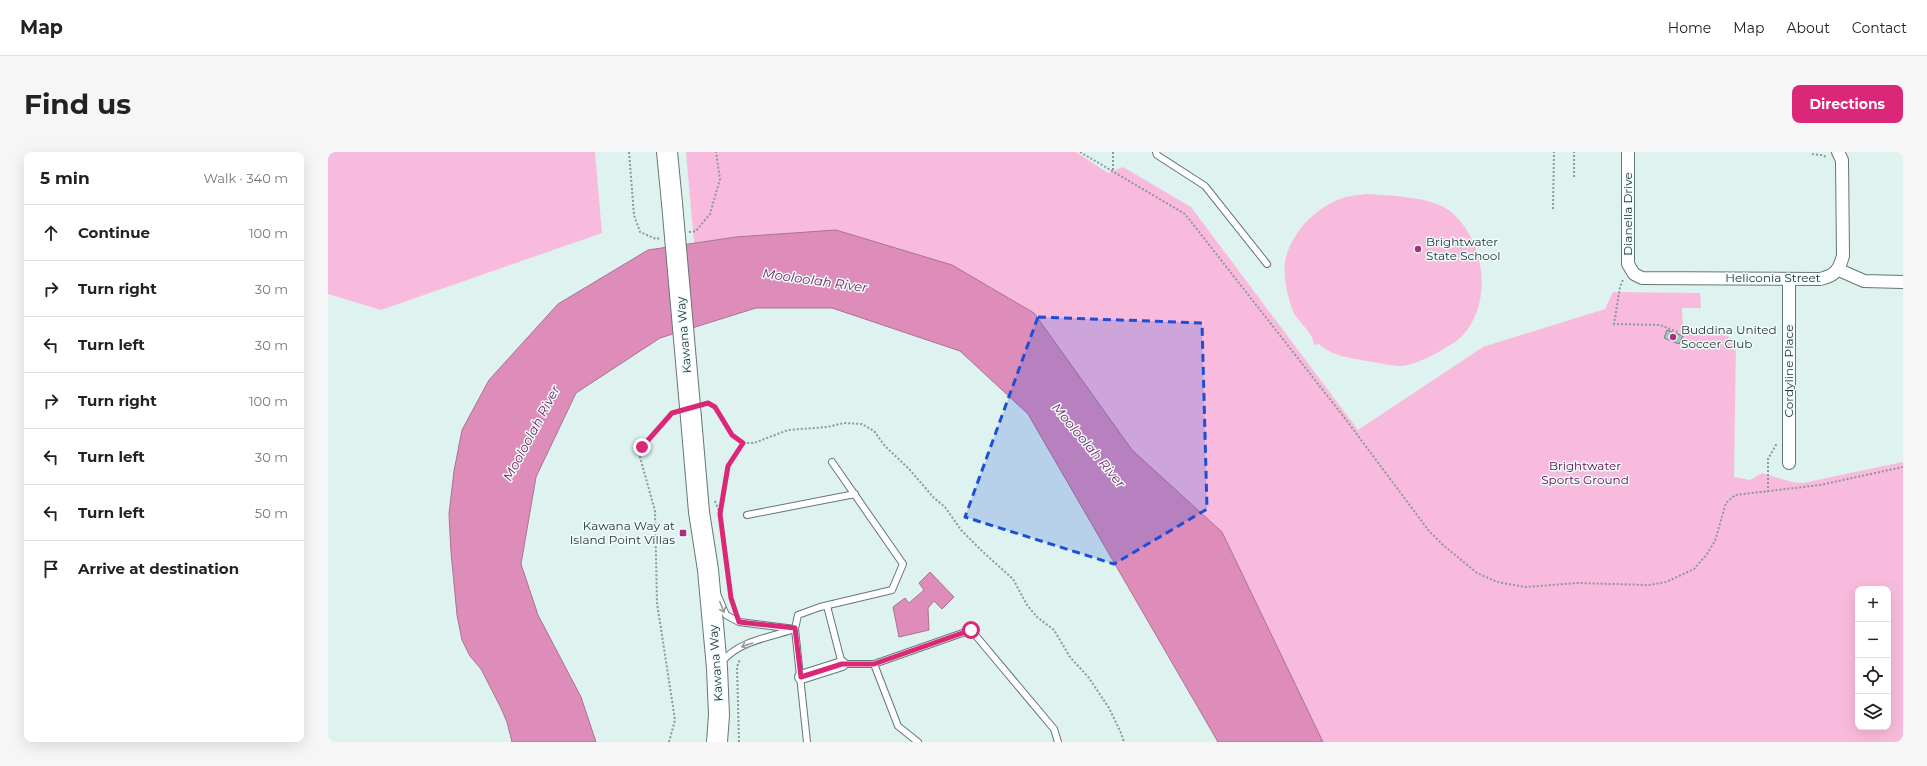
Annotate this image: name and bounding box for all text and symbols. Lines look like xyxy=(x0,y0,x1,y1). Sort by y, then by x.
text: Map xyxy=(20,16,63,39)
text: Home xyxy=(1668,19,1711,37)
text: Map xyxy=(1733,19,1764,37)
text: About xyxy=(1786,19,1830,37)
text: Contact xyxy=(1852,19,1907,37)
button: Directions xyxy=(1792,85,1903,123)
text: Find us xyxy=(24,87,131,121)
text: 5 min xyxy=(40,168,90,188)
text: Walk · 340 m xyxy=(204,170,288,186)
street label: Dianella Drive xyxy=(1620,172,1635,256)
icon: ahead xyxy=(40,222,62,244)
text: Continue xyxy=(78,223,150,242)
text: 100 m xyxy=(249,225,288,241)
place label: Brightwater State School xyxy=(1426,234,1501,263)
marker: Brightwater State School xyxy=(1413,244,1423,254)
water label: Mooloolah River xyxy=(761,265,869,295)
street label: Heliconia Street xyxy=(1725,270,1821,285)
icon: right xyxy=(40,278,62,300)
text: Turn right xyxy=(78,279,157,298)
text: 30 m xyxy=(255,281,288,297)
street label: Kawana Way xyxy=(673,296,694,374)
place label: Buddina United Soccer Club xyxy=(1681,322,1777,351)
street label: Cordyline Place xyxy=(1781,325,1796,417)
marker: Buddina United Soccer Club xyxy=(1668,332,1678,342)
icon: left xyxy=(40,334,62,356)
text: Turn left xyxy=(78,335,145,354)
text: 30 m xyxy=(255,337,288,353)
water label: Mooloolah River xyxy=(499,382,563,483)
icon: right xyxy=(40,390,62,412)
text: Turn right xyxy=(78,391,157,410)
text: 100 m xyxy=(249,393,288,409)
water label: Mooloolah River xyxy=(1049,399,1130,491)
route end xyxy=(633,438,651,456)
icon: left xyxy=(40,446,62,468)
text: Turn left xyxy=(78,447,145,466)
text: 30 m xyxy=(255,449,288,465)
park label: Brightwater Sports Ground xyxy=(1541,458,1629,487)
icon: left xyxy=(40,502,62,524)
text: Turn left xyxy=(78,503,145,522)
text: 50 m xyxy=(255,505,288,521)
place label: Kawana Way at Island Point Villas xyxy=(570,518,675,547)
marker: Kawana Way at Island Point Villas xyxy=(678,528,688,538)
icon: arrive xyxy=(40,558,62,580)
text: Arrive at destination xyxy=(78,559,239,578)
map controls xyxy=(1855,586,1891,730)
button: + xyxy=(1855,586,1891,622)
one-way arrow xyxy=(719,600,727,612)
route start xyxy=(962,621,980,639)
button: − xyxy=(1855,622,1891,658)
street label: Kawana Way xyxy=(705,624,726,702)
one-way arrow xyxy=(742,641,754,649)
button: locate xyxy=(1855,658,1891,694)
button: layers xyxy=(1855,694,1891,730)

